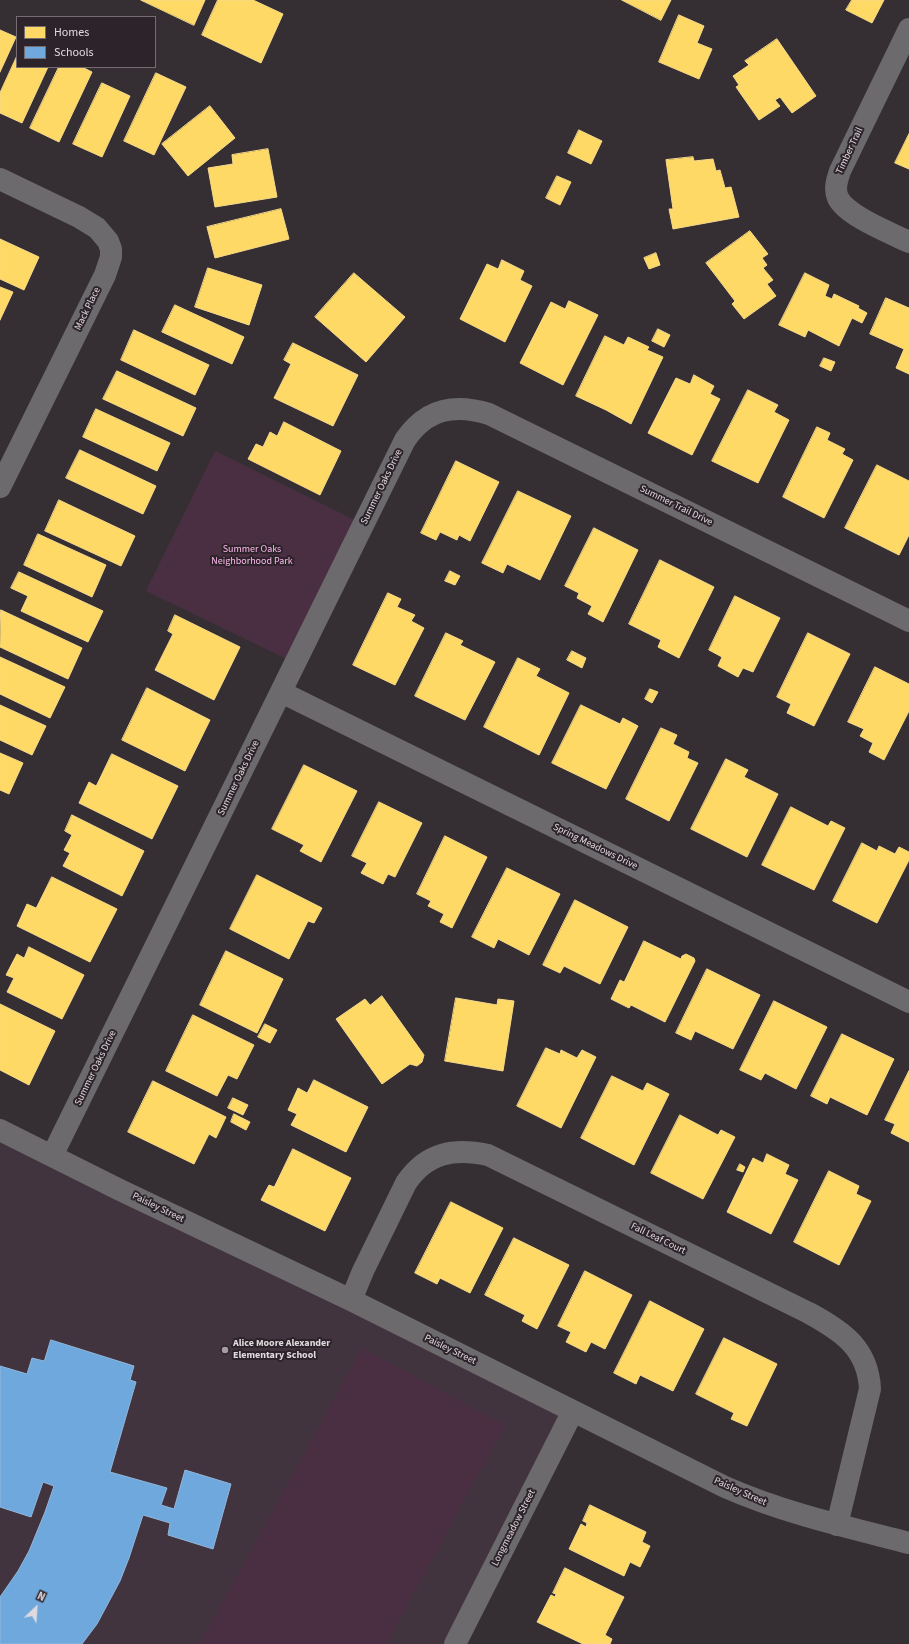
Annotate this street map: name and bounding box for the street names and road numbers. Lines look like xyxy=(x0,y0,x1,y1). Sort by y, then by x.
street label: Timber Trail xyxy=(834,126,866,176)
street label: Mack Place xyxy=(72,286,104,332)
street label: Summer Oaks Drive xyxy=(359,447,405,527)
street label: Summer Trail Drive xyxy=(638,483,714,529)
street label: Summer Oaks Drive xyxy=(216,738,262,818)
street label: Spring Meadows Drive xyxy=(551,821,639,873)
street label: Summer Oaks Drive xyxy=(73,1028,119,1108)
street label: Paisley Street xyxy=(130,1190,186,1226)
street label: Fall Leaf Court xyxy=(629,1221,687,1257)
street label: Paisley Street xyxy=(422,1332,478,1368)
street label: Paisley Street xyxy=(712,1475,768,1509)
street label: Longmeadow Street xyxy=(490,1488,538,1568)

